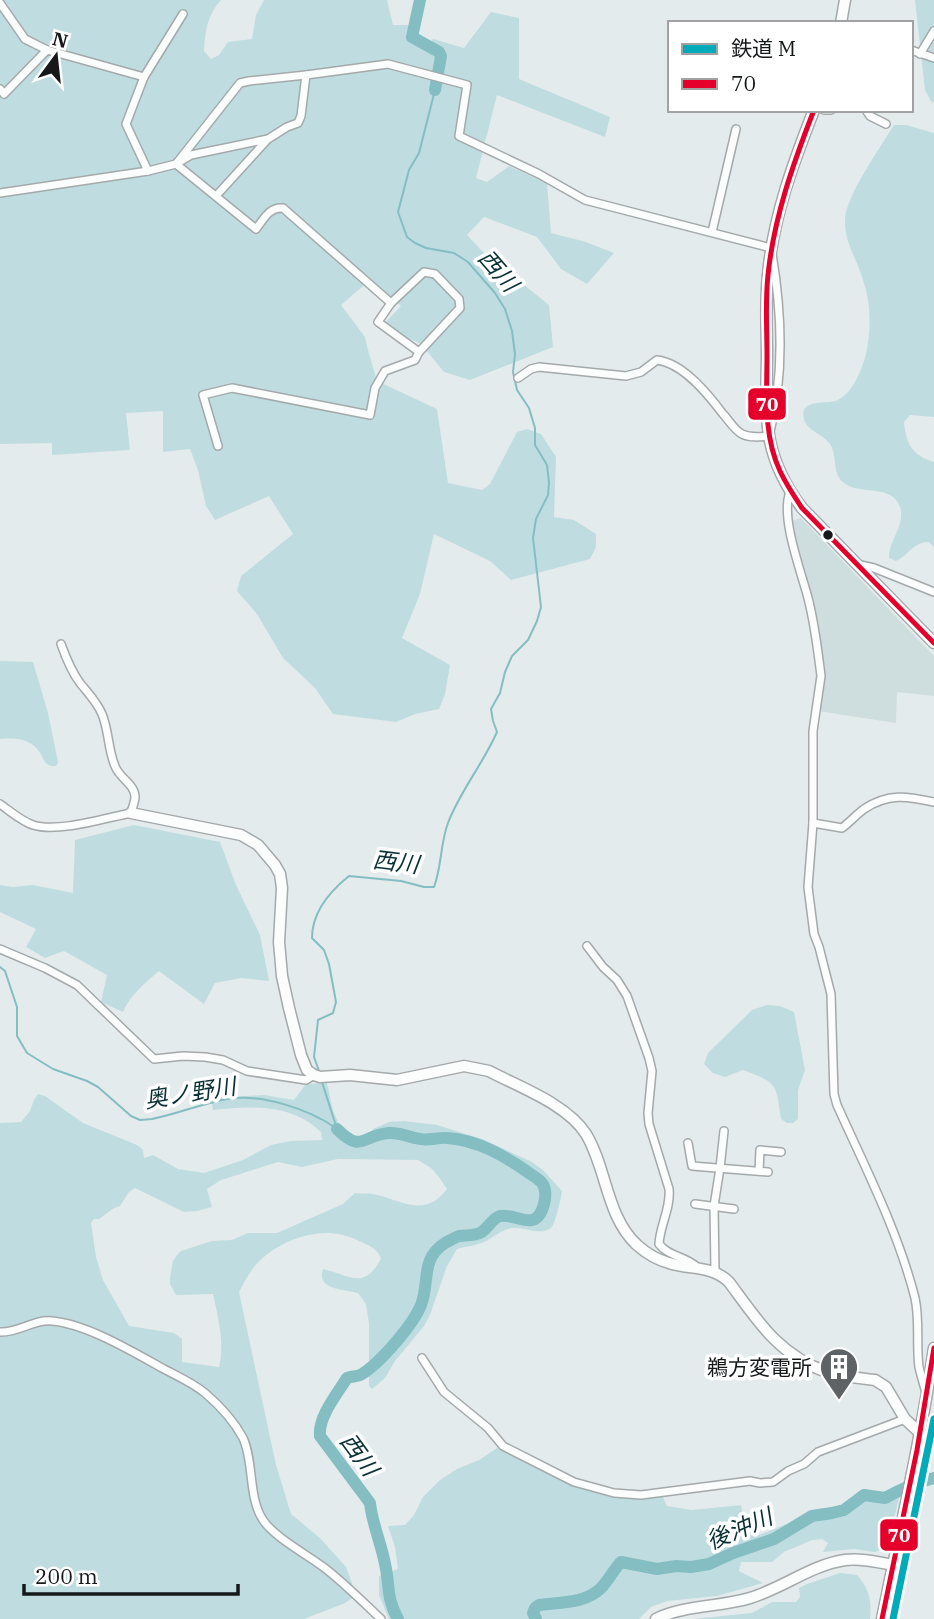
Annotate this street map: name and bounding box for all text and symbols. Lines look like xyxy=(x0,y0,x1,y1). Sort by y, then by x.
north arrow xyxy=(21,21,91,91)
legend xyxy=(668,21,913,112)
text: N xyxy=(50,26,71,53)
text: 鉄道 M xyxy=(731,34,796,62)
text: 70 xyxy=(731,69,756,97)
water label: 西川 xyxy=(473,243,527,299)
line badge: 70 xyxy=(747,387,787,421)
text: 70 xyxy=(756,392,778,416)
unlabelled marker xyxy=(821,528,835,542)
water label: 西川 xyxy=(371,843,424,879)
water label: 奥ノ野川 xyxy=(142,1070,241,1114)
building icon: 鵜方変電所 xyxy=(818,1346,860,1401)
place label: 鵜方変電所 xyxy=(707,1353,812,1381)
water label: 西川 xyxy=(334,1427,387,1484)
water label: 後沖川 xyxy=(701,1500,779,1555)
line badge: 70 xyxy=(879,1518,919,1552)
text: 70 xyxy=(888,1523,910,1547)
scale bar xyxy=(24,1552,238,1596)
text: 200 m xyxy=(35,1562,98,1590)

